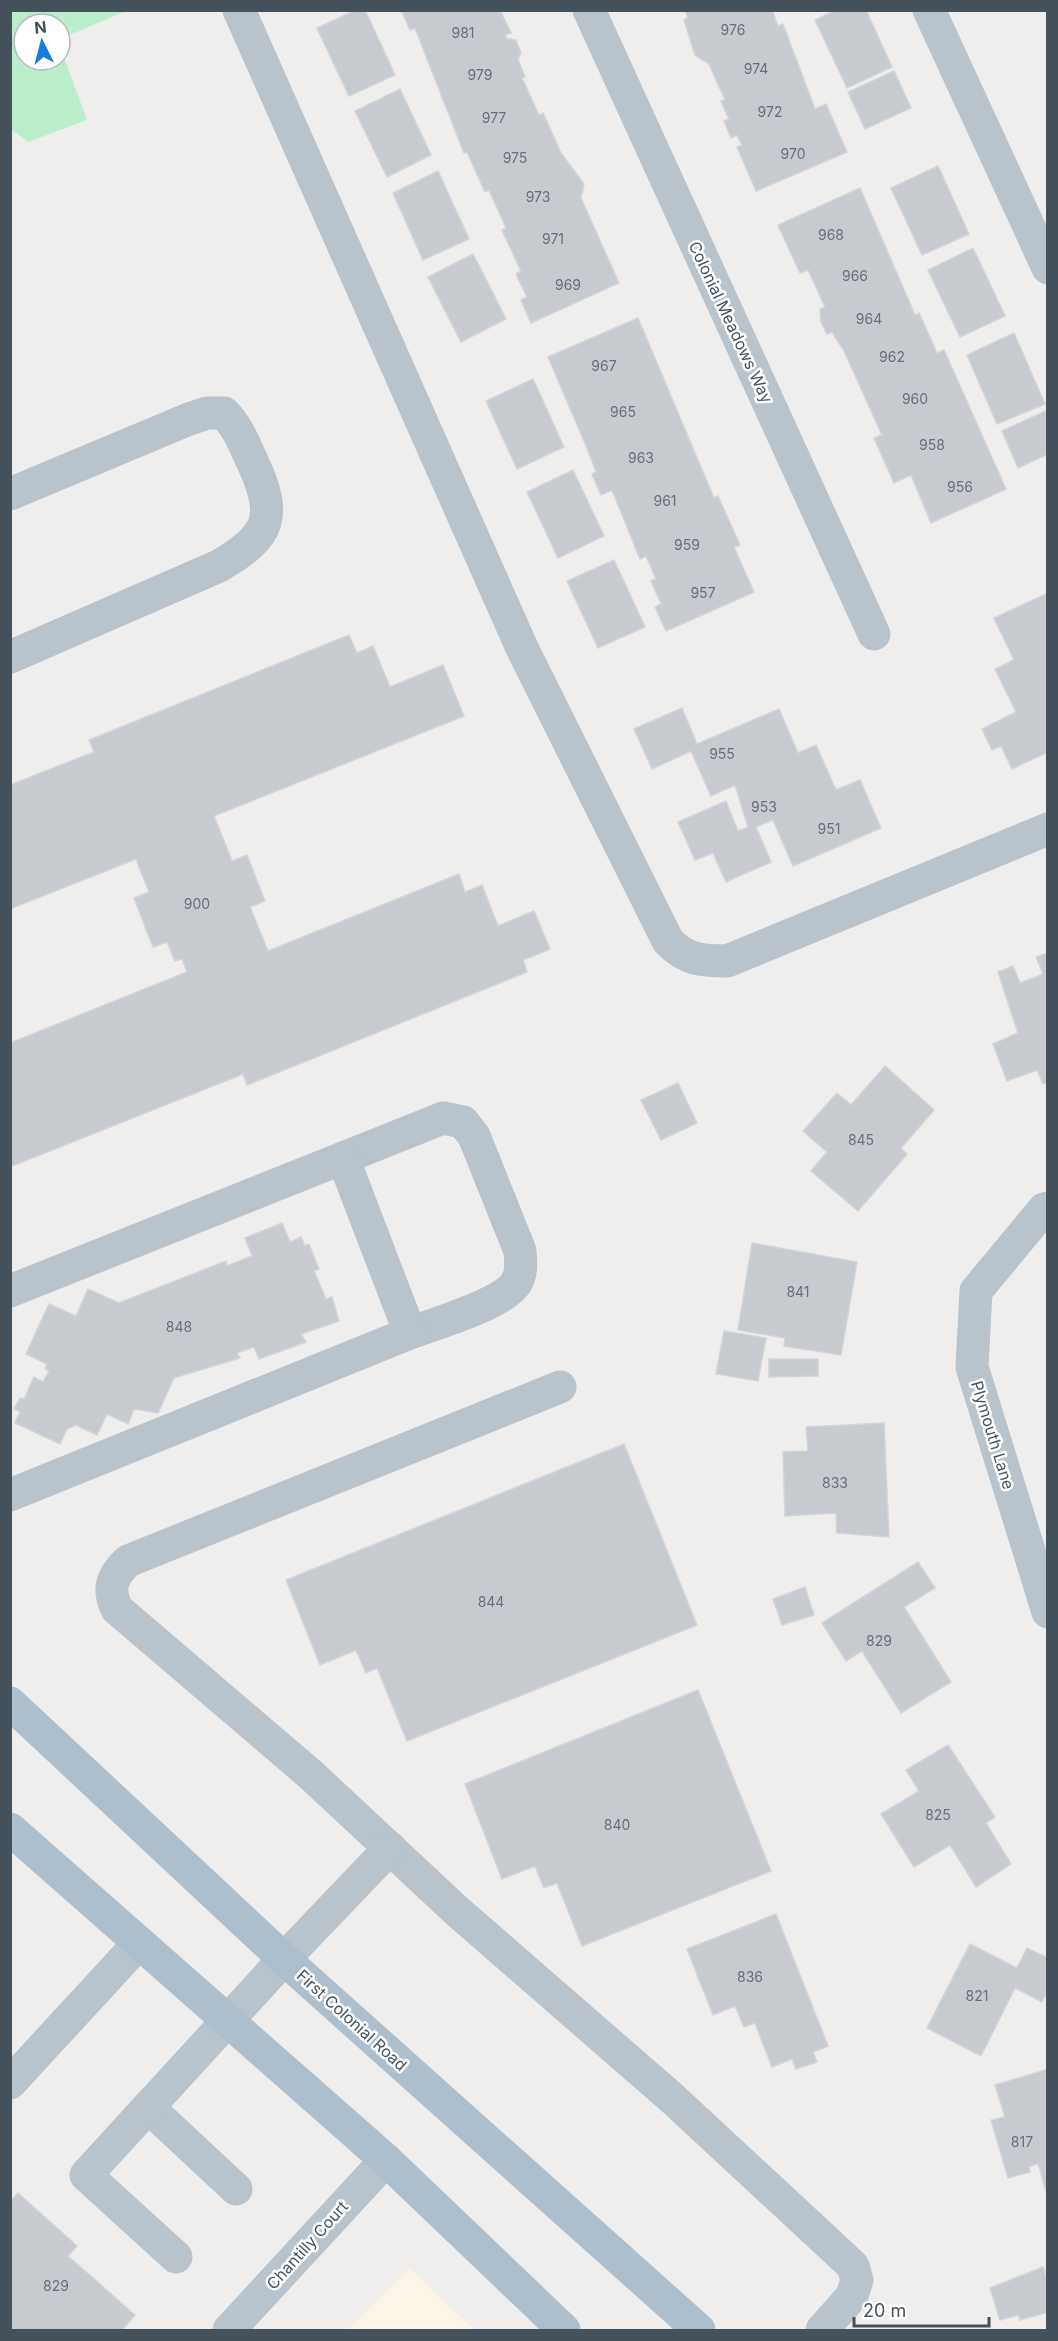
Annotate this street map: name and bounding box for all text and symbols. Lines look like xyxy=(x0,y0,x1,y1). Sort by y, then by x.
north arrow xyxy=(12,12,72,72)
text: N xyxy=(33,16,48,38)
house number: 976 xyxy=(721,21,745,38)
house number: 981 xyxy=(451,24,475,41)
house number: 974 xyxy=(744,60,768,77)
house number: 979 xyxy=(468,66,492,83)
house number: 972 xyxy=(758,103,782,120)
house number: 977 xyxy=(482,109,506,126)
house number: 970 xyxy=(781,145,805,162)
house number: 975 xyxy=(503,149,527,166)
house number: 973 xyxy=(526,188,550,205)
house number: 968 xyxy=(818,226,844,243)
house number: 971 xyxy=(542,230,564,247)
street label: Colonial Meadows Way xyxy=(685,238,777,406)
house number: 966 xyxy=(842,267,868,284)
house number: 969 xyxy=(555,276,581,293)
house number: 964 xyxy=(856,310,882,327)
house number: 962 xyxy=(879,348,905,365)
house number: 967 xyxy=(591,357,617,374)
house number: 960 xyxy=(902,390,928,407)
house number: 965 xyxy=(610,403,636,420)
house number: 958 xyxy=(919,436,945,453)
house number: 963 xyxy=(628,449,654,466)
house number: 956 xyxy=(947,478,973,495)
house number: 961 xyxy=(653,492,677,509)
house number: 959 xyxy=(674,536,700,553)
house number: 957 xyxy=(690,584,716,601)
house number: 955 xyxy=(709,745,735,762)
house number: 953 xyxy=(751,798,777,815)
house number: 951 xyxy=(818,820,840,837)
house number: 900 xyxy=(184,895,210,912)
house number: 845 xyxy=(848,1131,874,1148)
house number: 841 xyxy=(786,1283,810,1300)
house number: 848 xyxy=(166,1318,192,1335)
street label: Plymouth Lane xyxy=(967,1378,1019,1492)
house number: 833 xyxy=(822,1474,848,1491)
house number: 844 xyxy=(478,1593,504,1610)
house number: 829 xyxy=(866,1632,892,1649)
house number: 825 xyxy=(925,1806,951,1823)
house number: 840 xyxy=(604,1816,630,1833)
street label: First Colonial Road xyxy=(293,1965,411,2075)
house number: 836 xyxy=(737,1968,763,1985)
house number: 821 xyxy=(966,1987,988,2004)
house number: 817 xyxy=(1011,2133,1033,2150)
street label: Chantilly Court xyxy=(262,2197,352,2293)
house number: 829 xyxy=(43,2277,69,2294)
scale bar xyxy=(854,2290,989,2328)
text: 20 m xyxy=(863,2300,906,2321)

